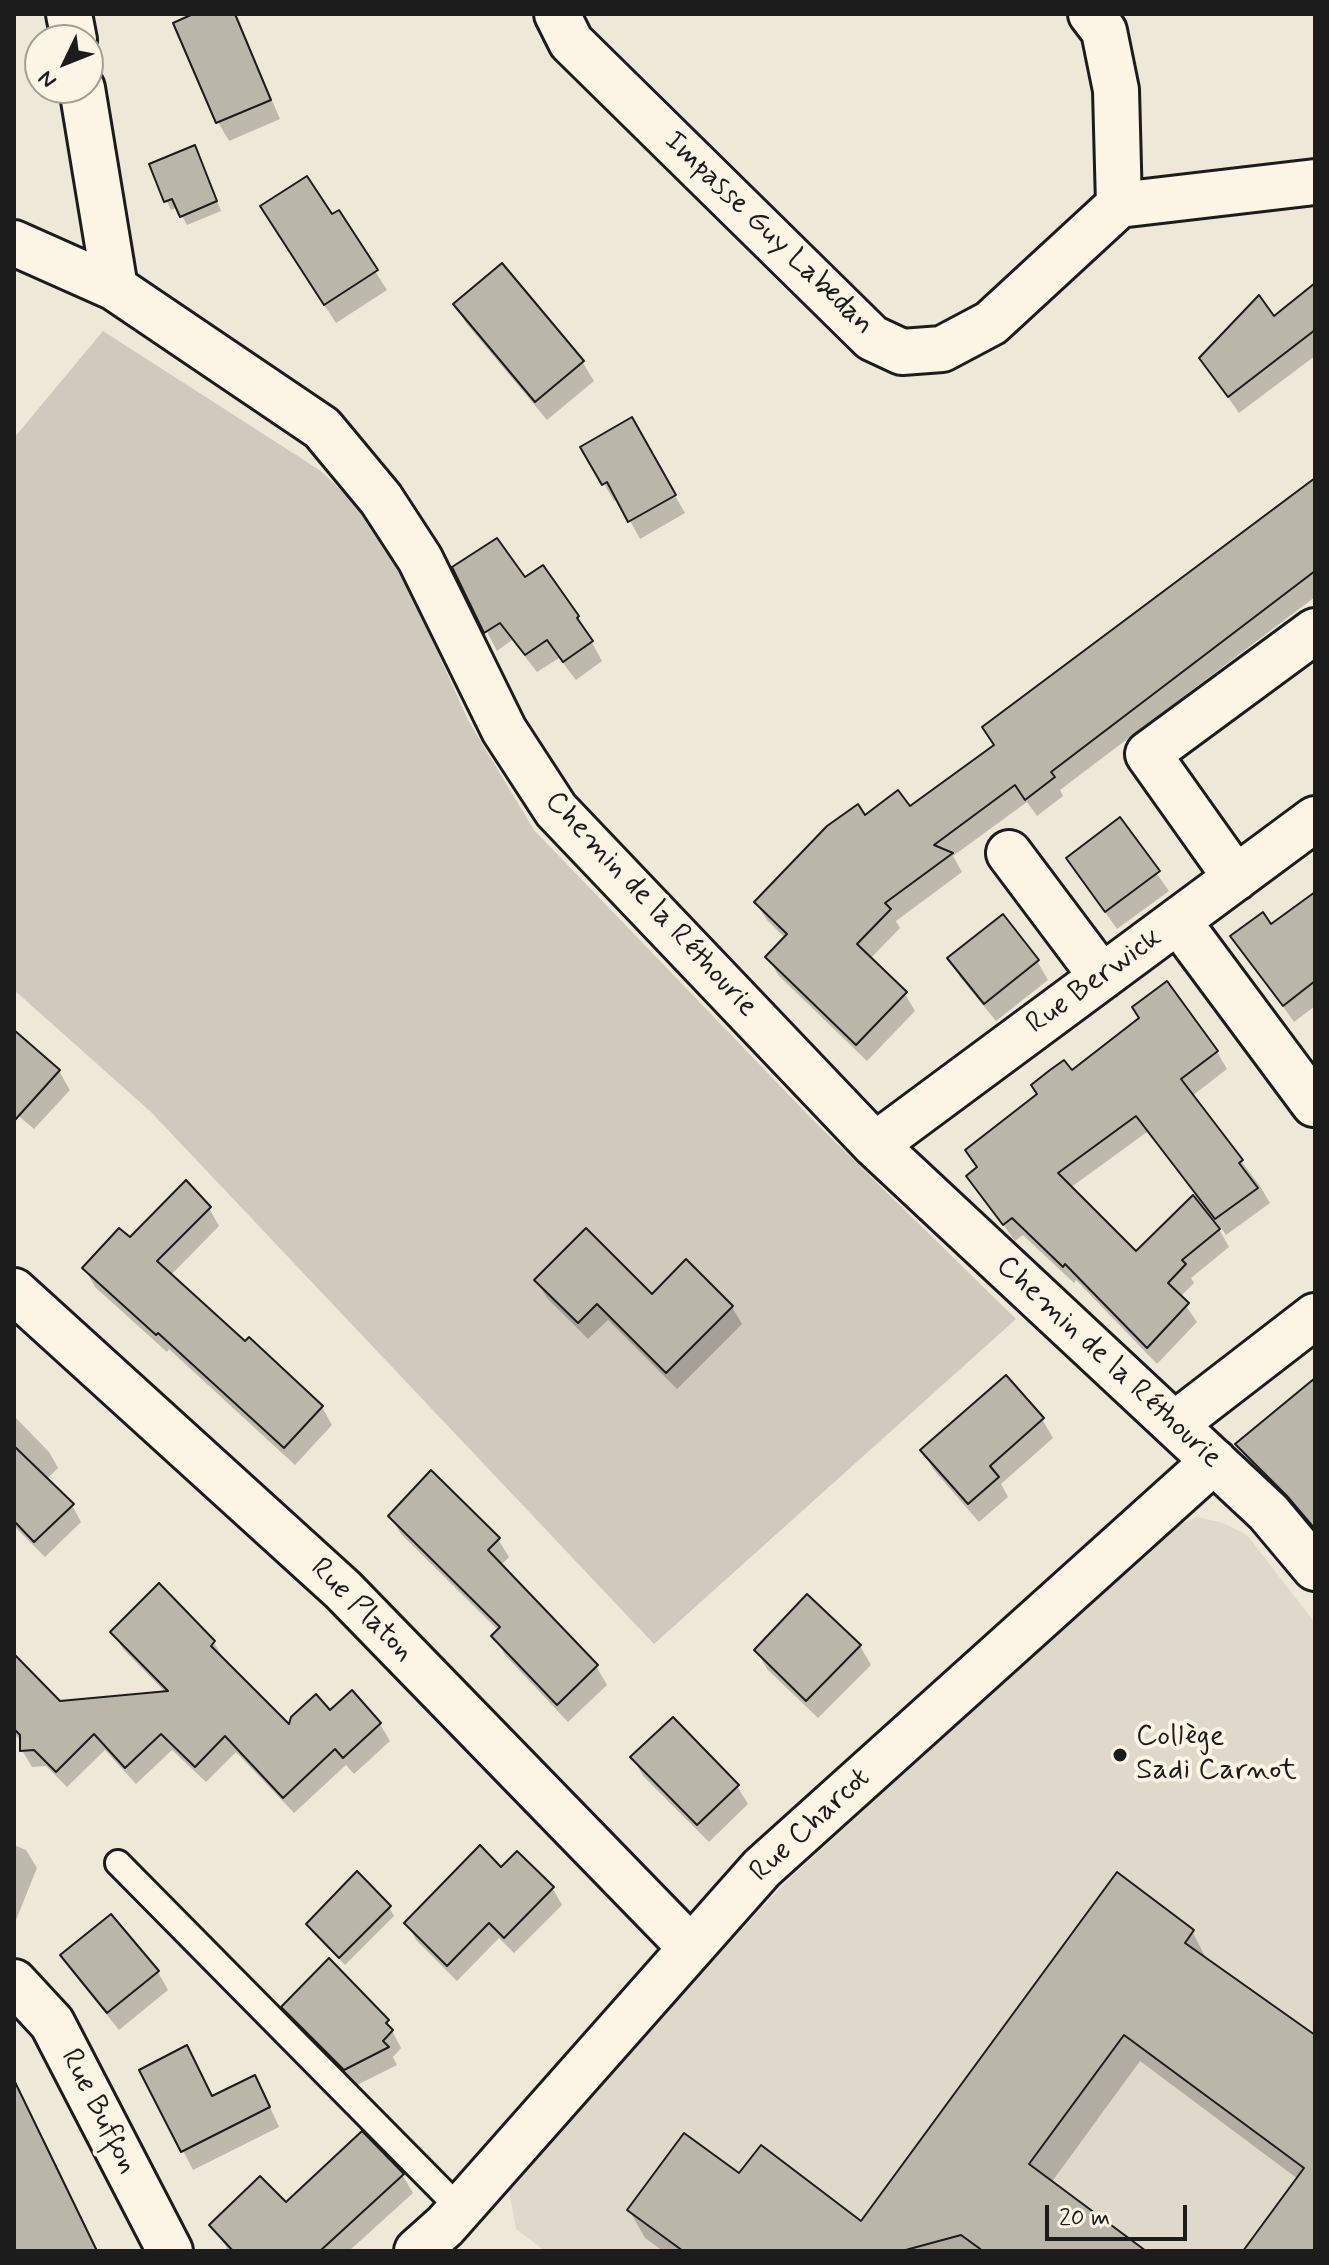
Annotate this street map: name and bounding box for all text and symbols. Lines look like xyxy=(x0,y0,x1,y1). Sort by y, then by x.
north arrow xyxy=(24,24,104,104)
text: N xyxy=(33,64,63,94)
street label: Impasse Guy Labedan xyxy=(655,124,881,344)
street label: Chemin de la Réthourie xyxy=(536,785,764,1025)
street label: Rue Berwick xyxy=(1020,921,1170,1043)
street label: Chemin de la Réthourie xyxy=(988,1249,1228,1477)
street label: Rue Platon xyxy=(302,1552,420,1670)
place label: Collège Sadi Carnot xyxy=(1136,1720,1297,1790)
marker: Collège Sadi Carnot xyxy=(1111,1746,1129,1764)
street label: Rue Charcot xyxy=(743,1761,879,1891)
street label: Rue Buffon xyxy=(51,2043,145,2181)
scale bar xyxy=(1049,2189,1191,2239)
text: 20 m xyxy=(1059,2203,1110,2234)

